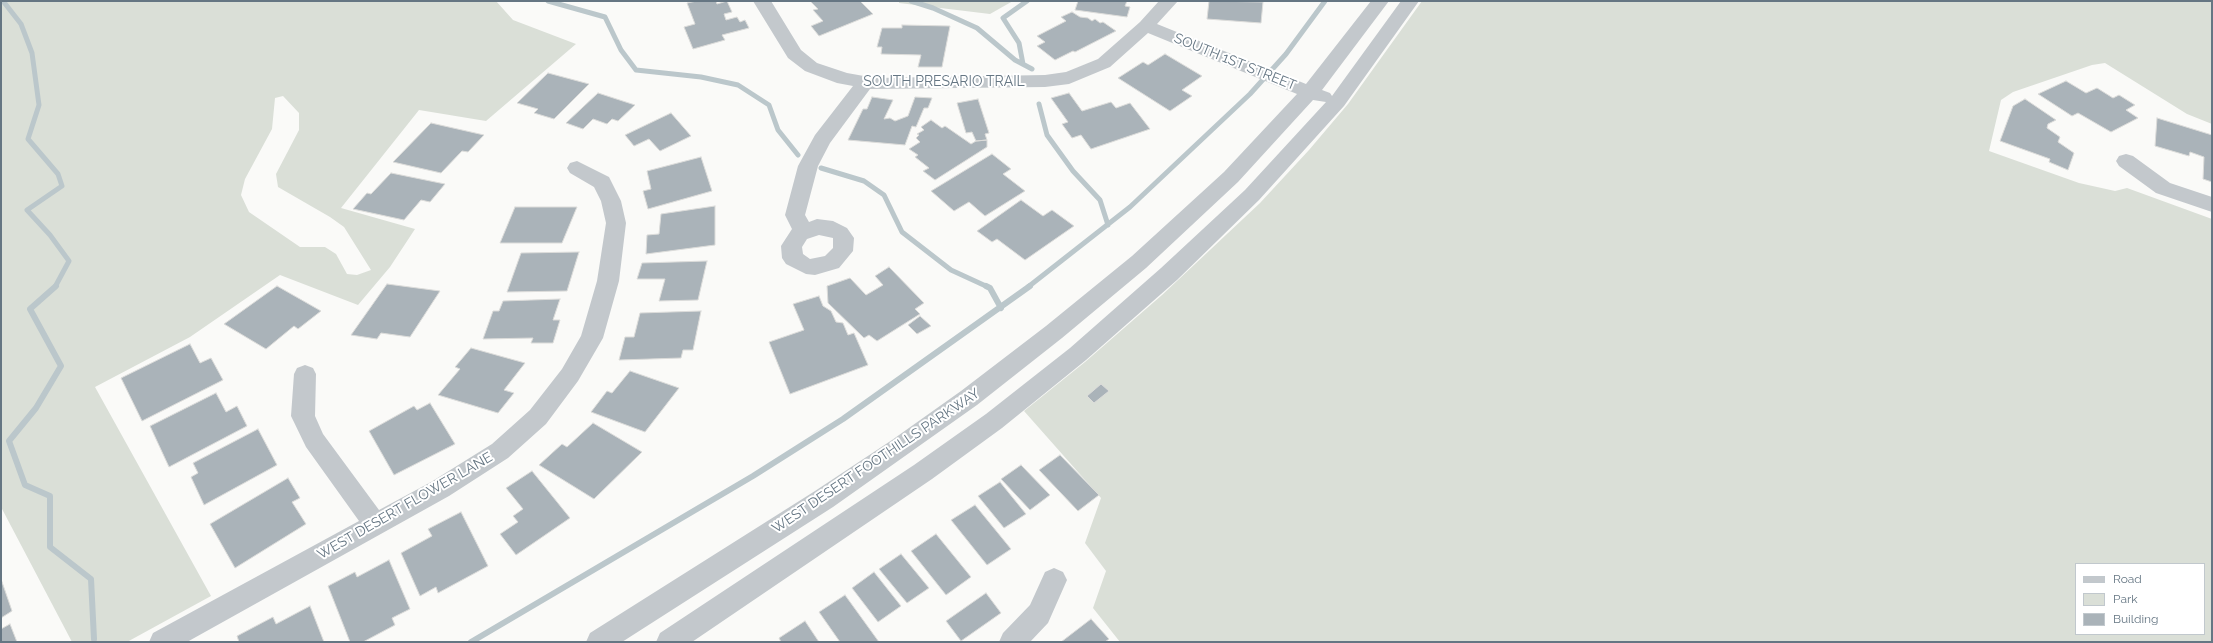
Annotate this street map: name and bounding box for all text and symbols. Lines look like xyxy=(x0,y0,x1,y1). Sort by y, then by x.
street label: SOUTH 1ST STREET xyxy=(1171,30,1299,94)
street label: SOUTH PRESARIO TRAIL xyxy=(863,74,1025,90)
street label: WEST DESERT FOOTHILLS PARKWAY xyxy=(769,385,983,537)
street label: WEST DESERT FLOWER LANE xyxy=(314,449,496,563)
legend xyxy=(2075,563,2205,635)
text: Road xyxy=(2113,572,2142,586)
text: Park xyxy=(2113,592,2138,606)
text: Building xyxy=(2113,612,2159,626)

